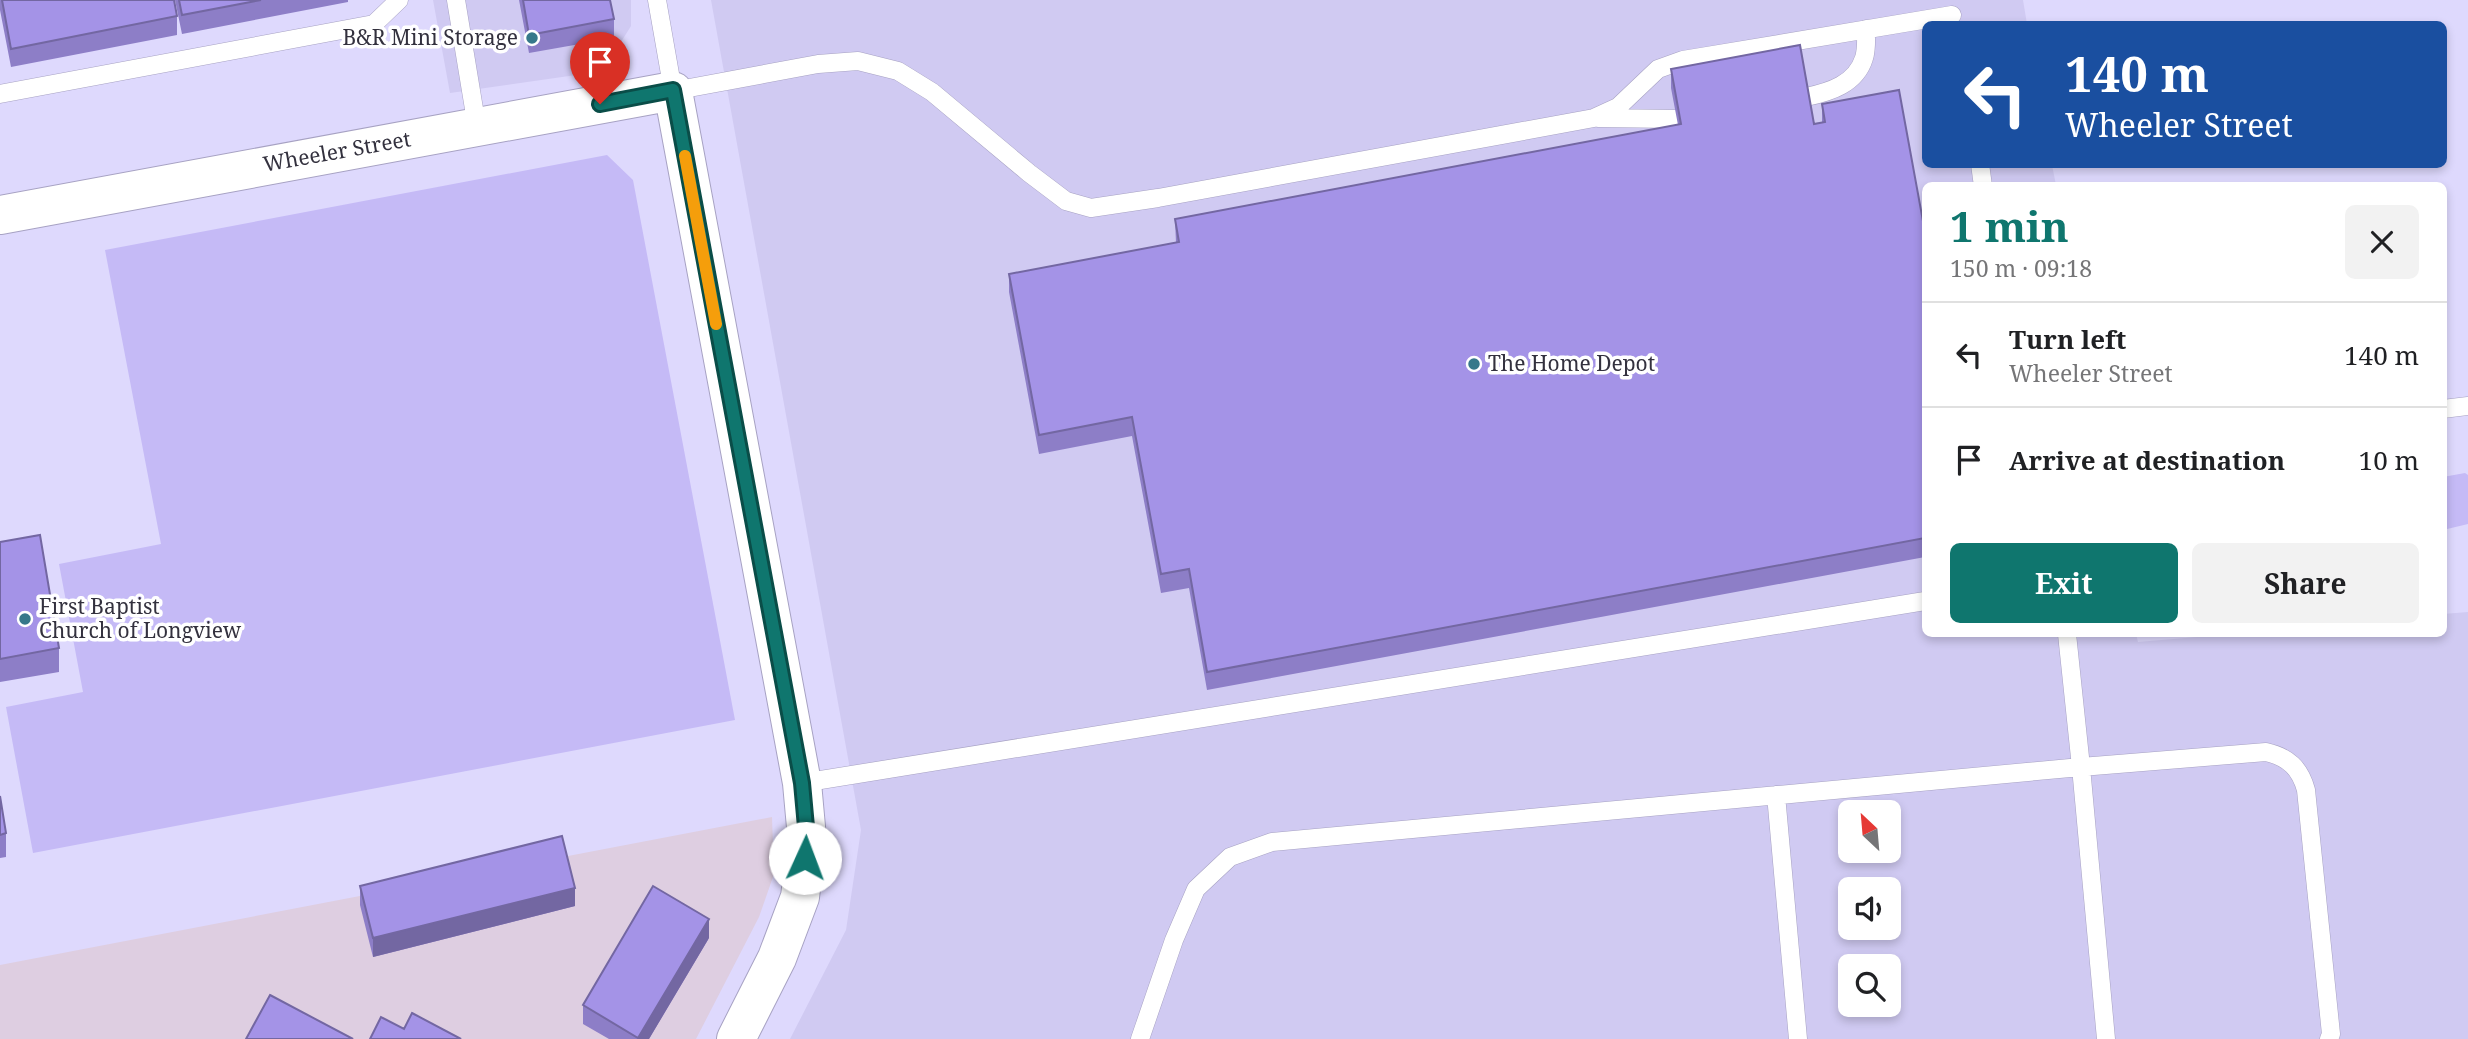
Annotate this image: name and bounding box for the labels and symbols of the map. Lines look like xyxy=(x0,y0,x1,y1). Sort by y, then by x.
place label: B&R Mini Storage xyxy=(343,23,518,51)
marker: B&R Mini Storage xyxy=(524,30,540,46)
pin xyxy=(570,32,630,104)
street label: Wheeler Street xyxy=(261,124,413,178)
place label: The Home Depot xyxy=(1488,349,1655,377)
marker: The Home Depot xyxy=(1466,356,1482,372)
place label: First Baptist Church of Longview xyxy=(39,592,242,644)
marker: First Baptist Church of Longview xyxy=(17,611,33,627)
north arrow xyxy=(1838,800,1900,863)
position arrow xyxy=(768,821,842,895)

